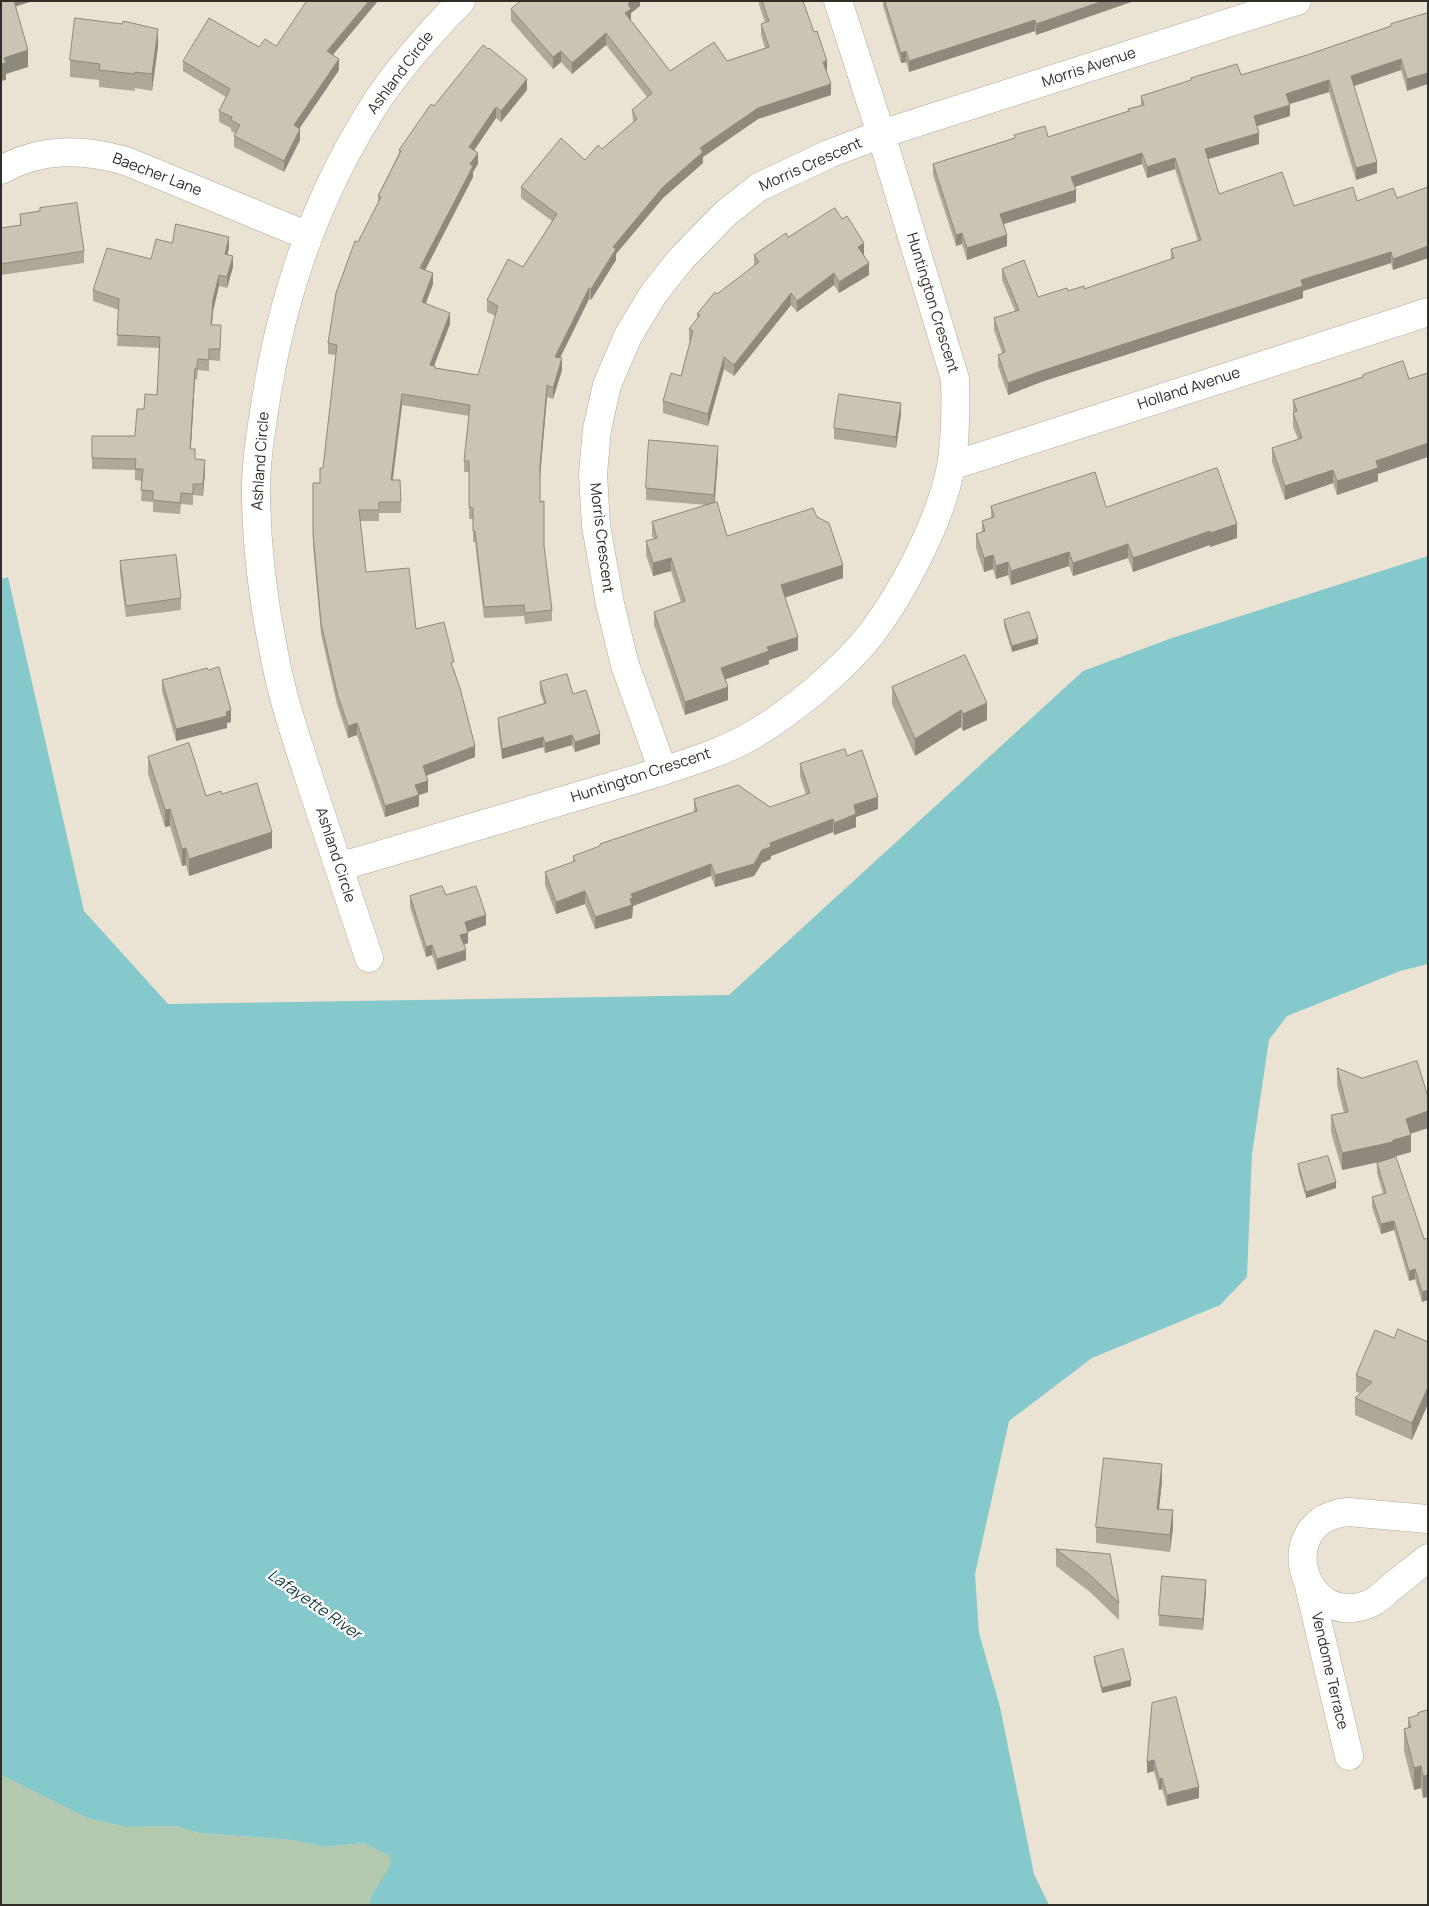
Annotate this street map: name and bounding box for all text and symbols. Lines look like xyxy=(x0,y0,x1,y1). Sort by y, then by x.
street label: Ashland Circle xyxy=(364,28,438,118)
street label: Morris Avenue xyxy=(1040,44,1138,92)
street label: Morris Crescent xyxy=(757,134,865,196)
street label: Baecher Lane xyxy=(110,150,204,200)
street label: Huntington Crescent xyxy=(902,231,962,375)
street label: Holland Avenue xyxy=(1136,364,1242,414)
street label: Ashland Circle xyxy=(249,411,273,511)
street label: Morris Crescent xyxy=(585,482,617,594)
street label: Huntington Crescent xyxy=(569,745,713,807)
street label: Ashland Circle xyxy=(311,805,359,905)
water label: Lafayette River xyxy=(264,1566,364,1644)
street label: Vendome Terrace xyxy=(1307,1611,1351,1731)

